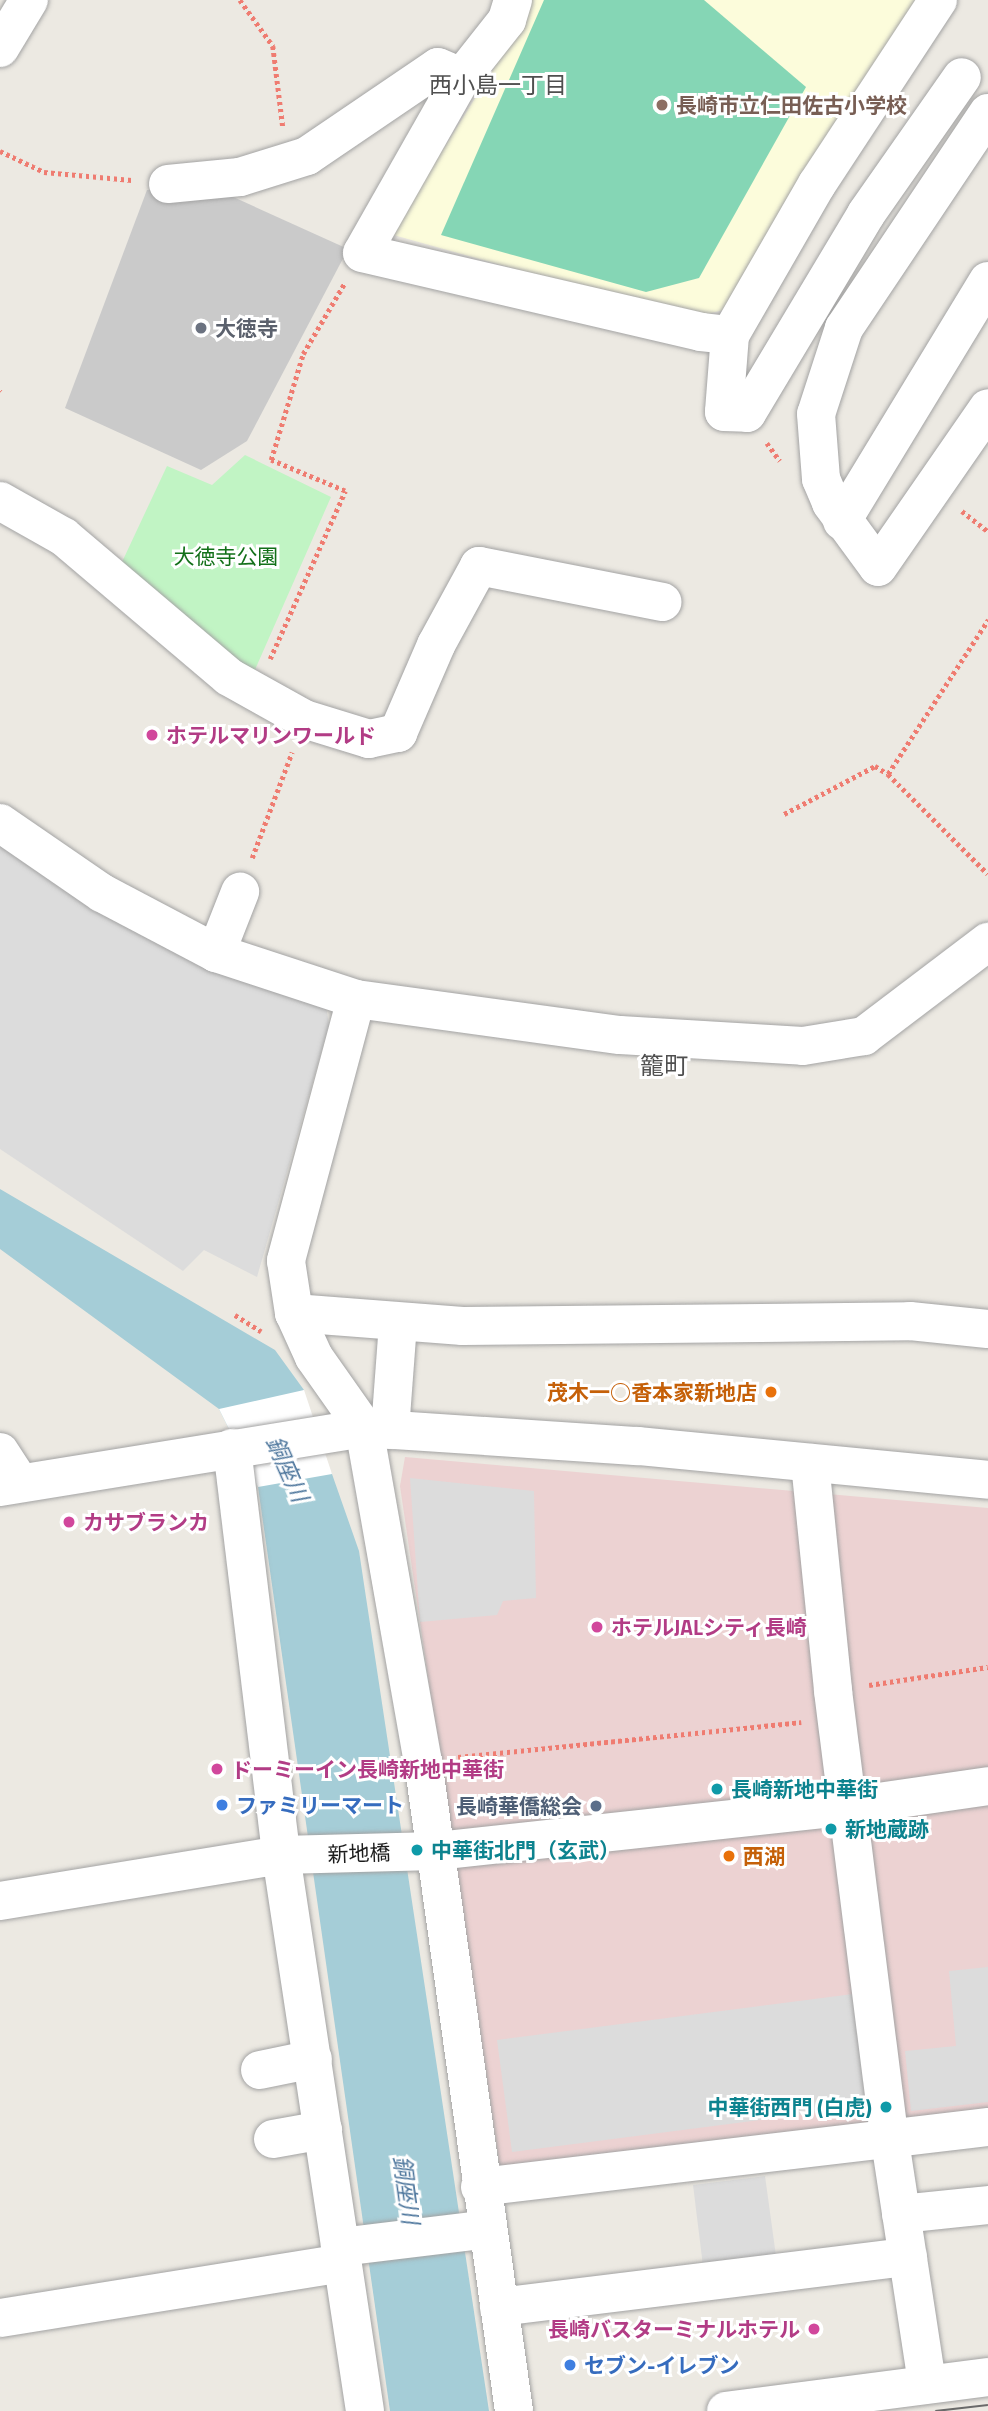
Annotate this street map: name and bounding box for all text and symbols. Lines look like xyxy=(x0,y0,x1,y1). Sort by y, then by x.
district label: 西小島一丁目 xyxy=(429,71,567,99)
place label: 長崎市立仁田佐古小学校 xyxy=(676,92,907,118)
marker: 長崎市立仁田佐古小学校 xyxy=(654,97,670,113)
place label: 大徳寺 xyxy=(215,315,278,341)
marker: 大徳寺 xyxy=(193,320,209,336)
park label: 大徳寺公園 xyxy=(174,543,278,569)
place label: ホテルマリンワールド xyxy=(166,722,376,748)
marker: ホテルマリンワールド xyxy=(144,727,160,743)
district label: 籠町 xyxy=(640,1052,688,1080)
place label: 茂木一○香本家新地店 xyxy=(547,1379,757,1405)
marker: 茂木一○香本家新地店 xyxy=(763,1384,779,1400)
water label: 銅座川 xyxy=(260,1432,314,1506)
place label: カサブランカ xyxy=(83,1509,209,1535)
marker: カサブランカ xyxy=(61,1514,77,1530)
place label: ホテルJALシティ長崎 xyxy=(611,1614,808,1640)
marker: ホテルJALシティ長崎 xyxy=(589,1619,605,1635)
place label: ドーミーイン長崎新地中華街 xyxy=(231,1756,504,1782)
marker: ドーミーイン長崎新地中華街 xyxy=(209,1761,225,1777)
place label: 長崎新地中華街 xyxy=(731,1776,878,1802)
marker: 長崎新地中華街 xyxy=(709,1781,725,1797)
place label: ファミリーマート xyxy=(236,1792,404,1818)
place label: 長崎華僑総会 xyxy=(456,1793,582,1819)
marker: ファミリーマート xyxy=(214,1797,230,1813)
marker: 長崎華僑総会 xyxy=(588,1798,604,1814)
place label: 新地蔵跡 xyxy=(845,1816,929,1842)
marker: 新地蔵跡 xyxy=(823,1821,839,1837)
place label: 中華街北門（玄武） xyxy=(431,1837,620,1863)
street label: 新地橋 xyxy=(327,1839,391,1867)
marker: 中華街北門（玄武） xyxy=(409,1842,425,1858)
place label: 西湖 xyxy=(743,1843,785,1869)
marker: 西湖 xyxy=(721,1848,737,1864)
place label: 中華街西門 (白虎) xyxy=(707,2094,872,2120)
marker: 中華街西門 (白虎) xyxy=(878,2099,894,2115)
water label: 銅座川 xyxy=(388,2154,424,2226)
place label: 長崎バスターミナルホテル xyxy=(548,2316,800,2342)
marker: 長崎バスターミナルホテル xyxy=(806,2321,822,2337)
place label: セブン-イレブン xyxy=(584,2352,740,2378)
marker: セブン-イレブン xyxy=(562,2357,578,2373)

